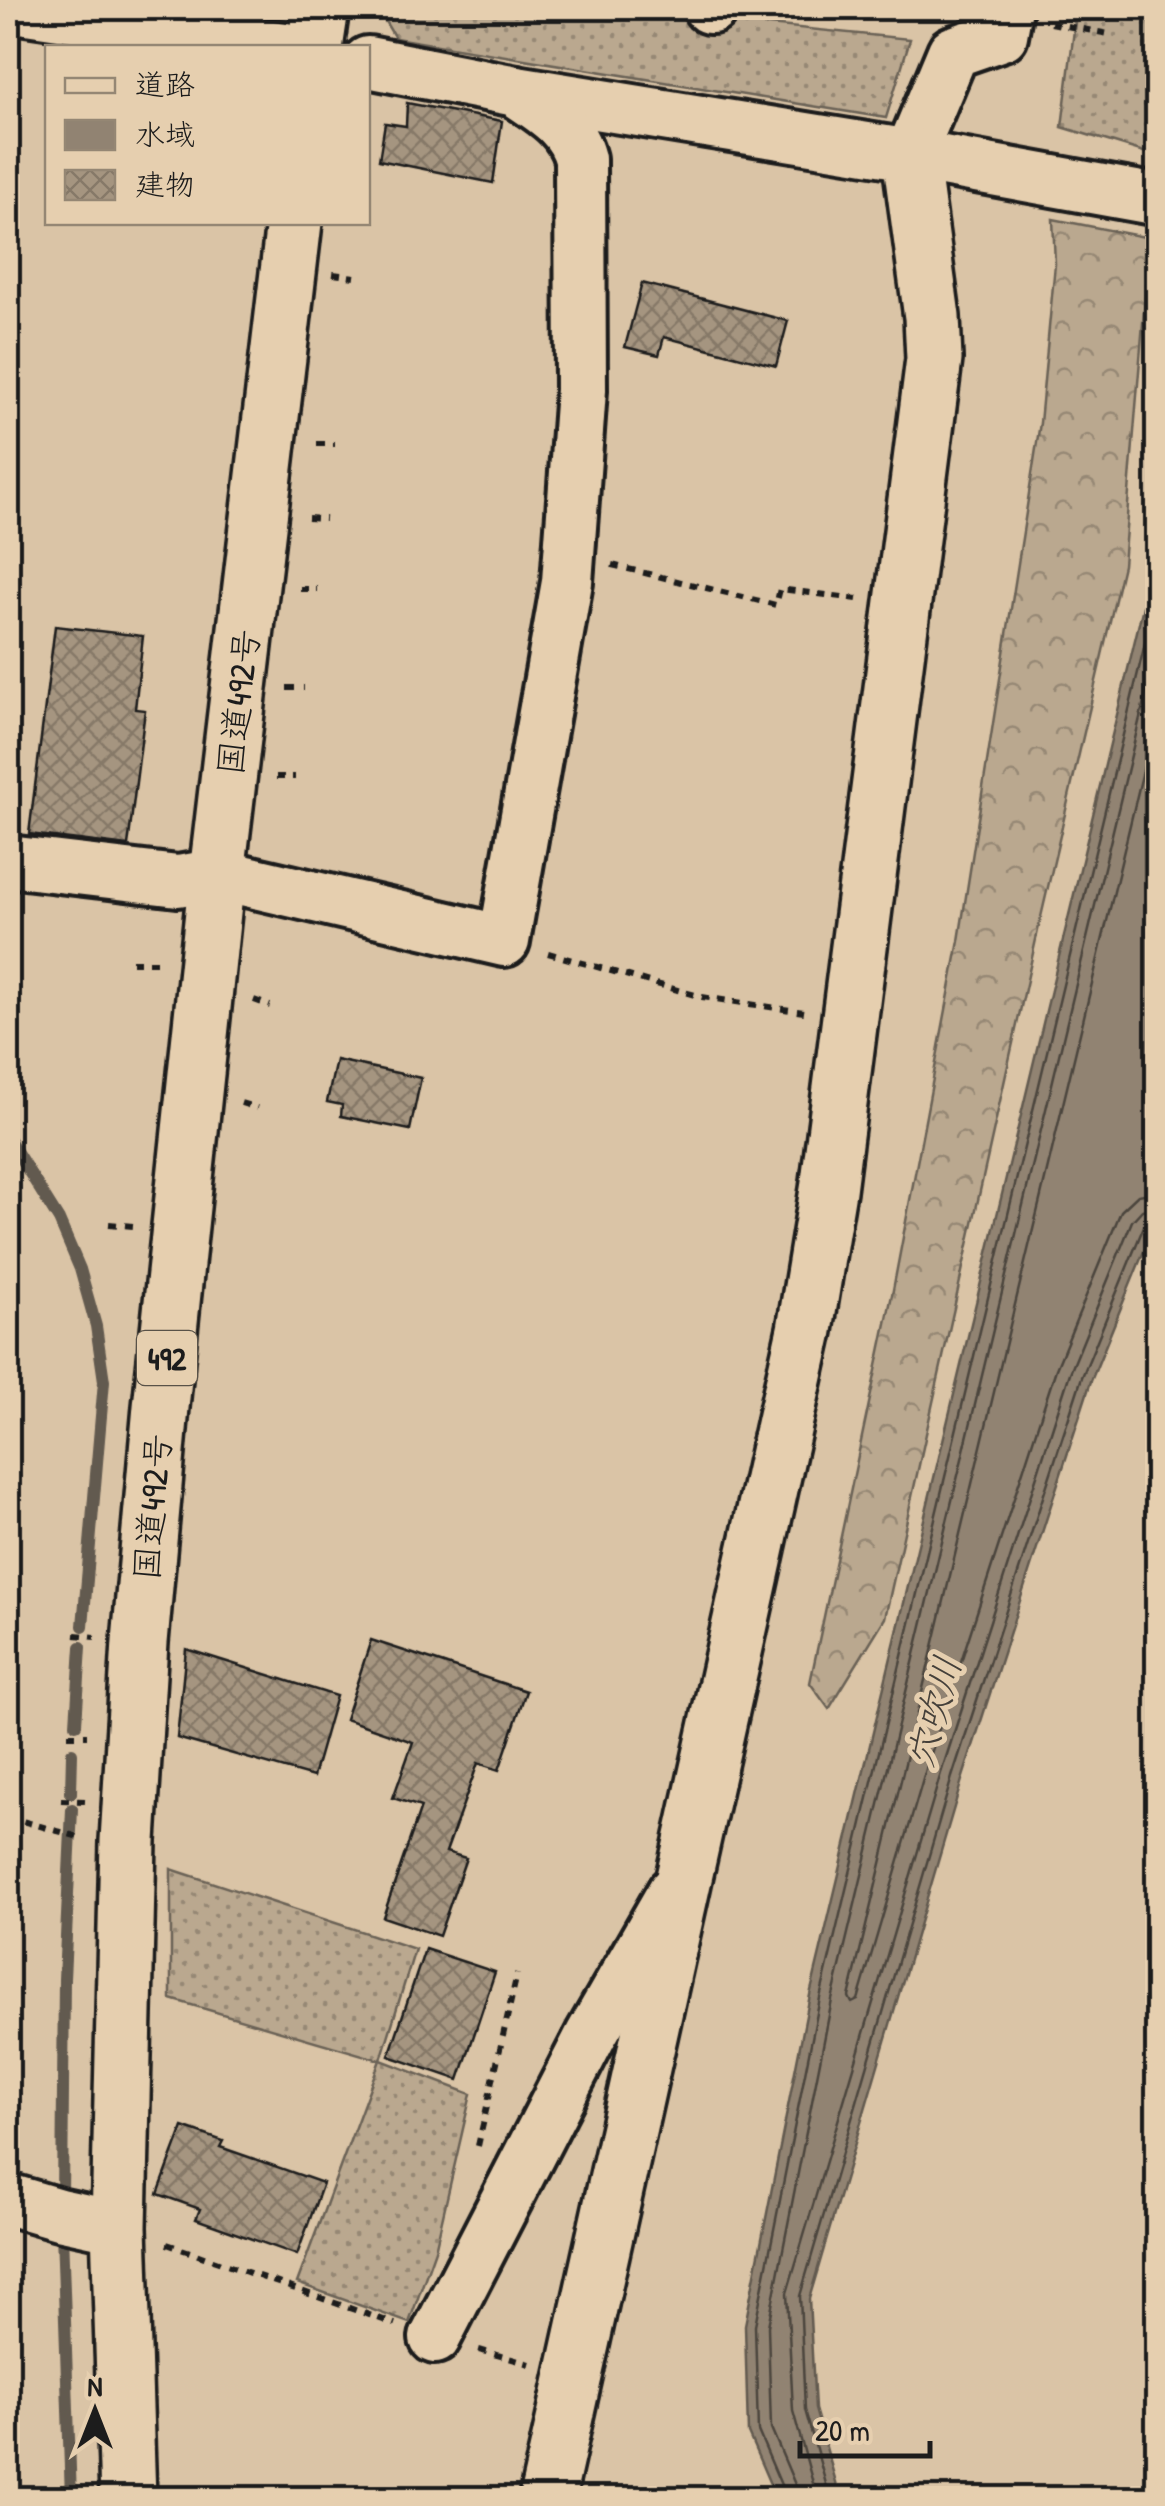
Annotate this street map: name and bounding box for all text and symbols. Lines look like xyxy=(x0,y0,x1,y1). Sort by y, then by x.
legend xyxy=(45,45,370,225)
text: 道路 xyxy=(135,64,195,104)
text: 水域 xyxy=(135,114,195,154)
text: 建物 xyxy=(135,164,195,204)
street label: 国道492号 xyxy=(206,626,270,778)
road number: 492 xyxy=(137,1331,197,1385)
street label: 国道492号 xyxy=(122,1432,182,1582)
water label: 穴吹川 xyxy=(893,1650,973,1774)
north arrow xyxy=(45,2361,145,2461)
text: N xyxy=(88,2367,103,2405)
scale bar xyxy=(800,2396,930,2458)
text: 20 m xyxy=(815,2410,870,2450)

